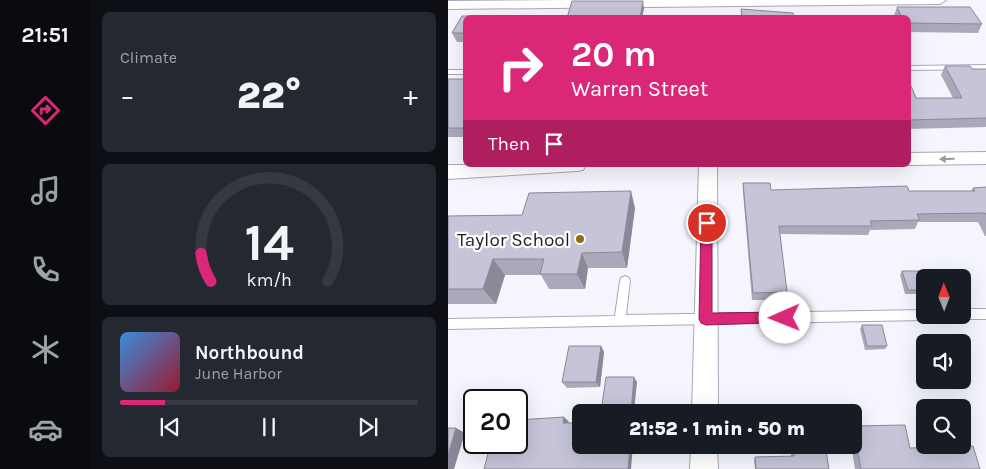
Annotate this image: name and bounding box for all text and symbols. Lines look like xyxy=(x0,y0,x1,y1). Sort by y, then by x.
text: 21:51 xyxy=(21,22,69,48)
text: 20 m xyxy=(571,34,656,75)
icon: right xyxy=(488,35,553,100)
text: Climate xyxy=(120,48,177,67)
text: 22° xyxy=(237,73,301,118)
text: Warren Street xyxy=(571,76,708,102)
text: − xyxy=(120,79,135,112)
text: + xyxy=(403,79,418,112)
icon: directions xyxy=(28,93,63,128)
icon: arrive xyxy=(540,130,568,158)
text: Then xyxy=(488,133,530,155)
one-way arrow xyxy=(939,155,955,163)
icon: music xyxy=(28,173,63,208)
pin xyxy=(686,202,728,244)
icon: arrive xyxy=(693,209,721,237)
text: 14 xyxy=(244,212,294,273)
place label: Taylor School xyxy=(457,229,570,251)
marker: Taylor School xyxy=(574,233,586,245)
icon: phone xyxy=(28,252,63,287)
north arrow xyxy=(916,269,970,324)
map controls xyxy=(916,269,971,454)
text: km/h xyxy=(246,270,292,291)
position arrow xyxy=(758,291,810,343)
icon: climate xyxy=(28,332,63,367)
button: sound xyxy=(916,334,971,389)
text: Northbound xyxy=(195,342,304,364)
text: June Harbor xyxy=(195,364,282,383)
speed limit sign: 20 xyxy=(463,389,528,454)
button: search xyxy=(916,399,971,454)
icon: car xyxy=(28,412,63,447)
icon: previous xyxy=(156,413,184,441)
icon: pause xyxy=(255,413,283,441)
icon: next xyxy=(354,413,382,441)
text: 21:52 · 1 min · 50 m xyxy=(629,418,805,440)

